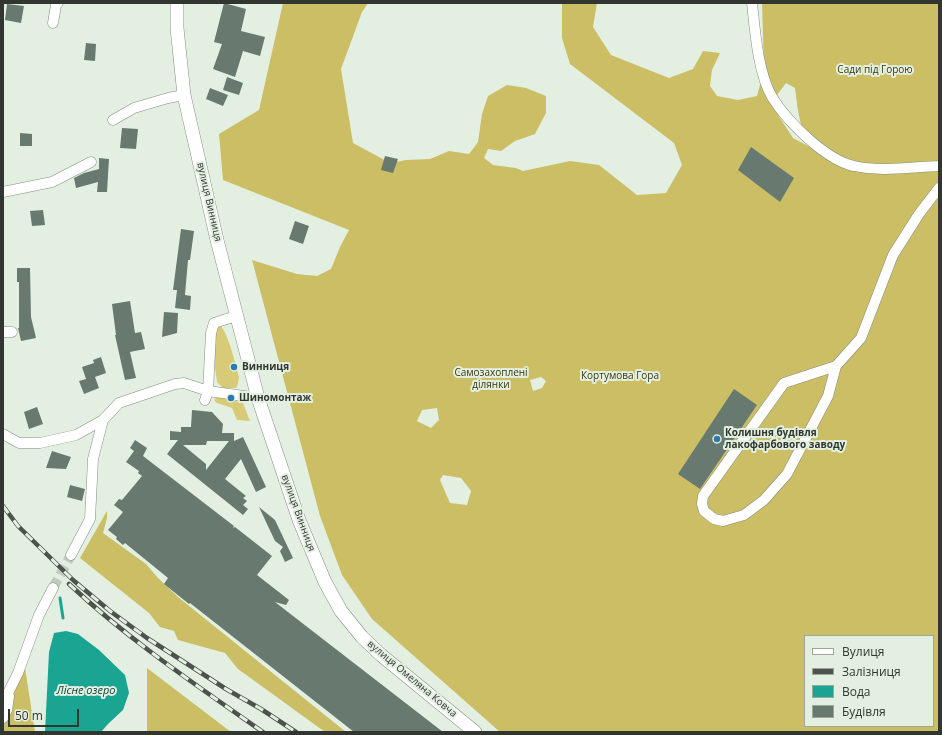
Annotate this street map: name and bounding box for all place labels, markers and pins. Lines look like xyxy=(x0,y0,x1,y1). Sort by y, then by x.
place label: Винниця xyxy=(242,361,289,373)
marker: Винниця xyxy=(229,362,239,372)
place label: Шиномонтаж xyxy=(239,392,311,404)
marker: Шиномонтаж xyxy=(226,393,236,403)
place label: Колишня будівля лакофарбового заводу xyxy=(725,427,845,450)
marker: Колишня будівля лакофарбового заводу xyxy=(712,434,722,444)

